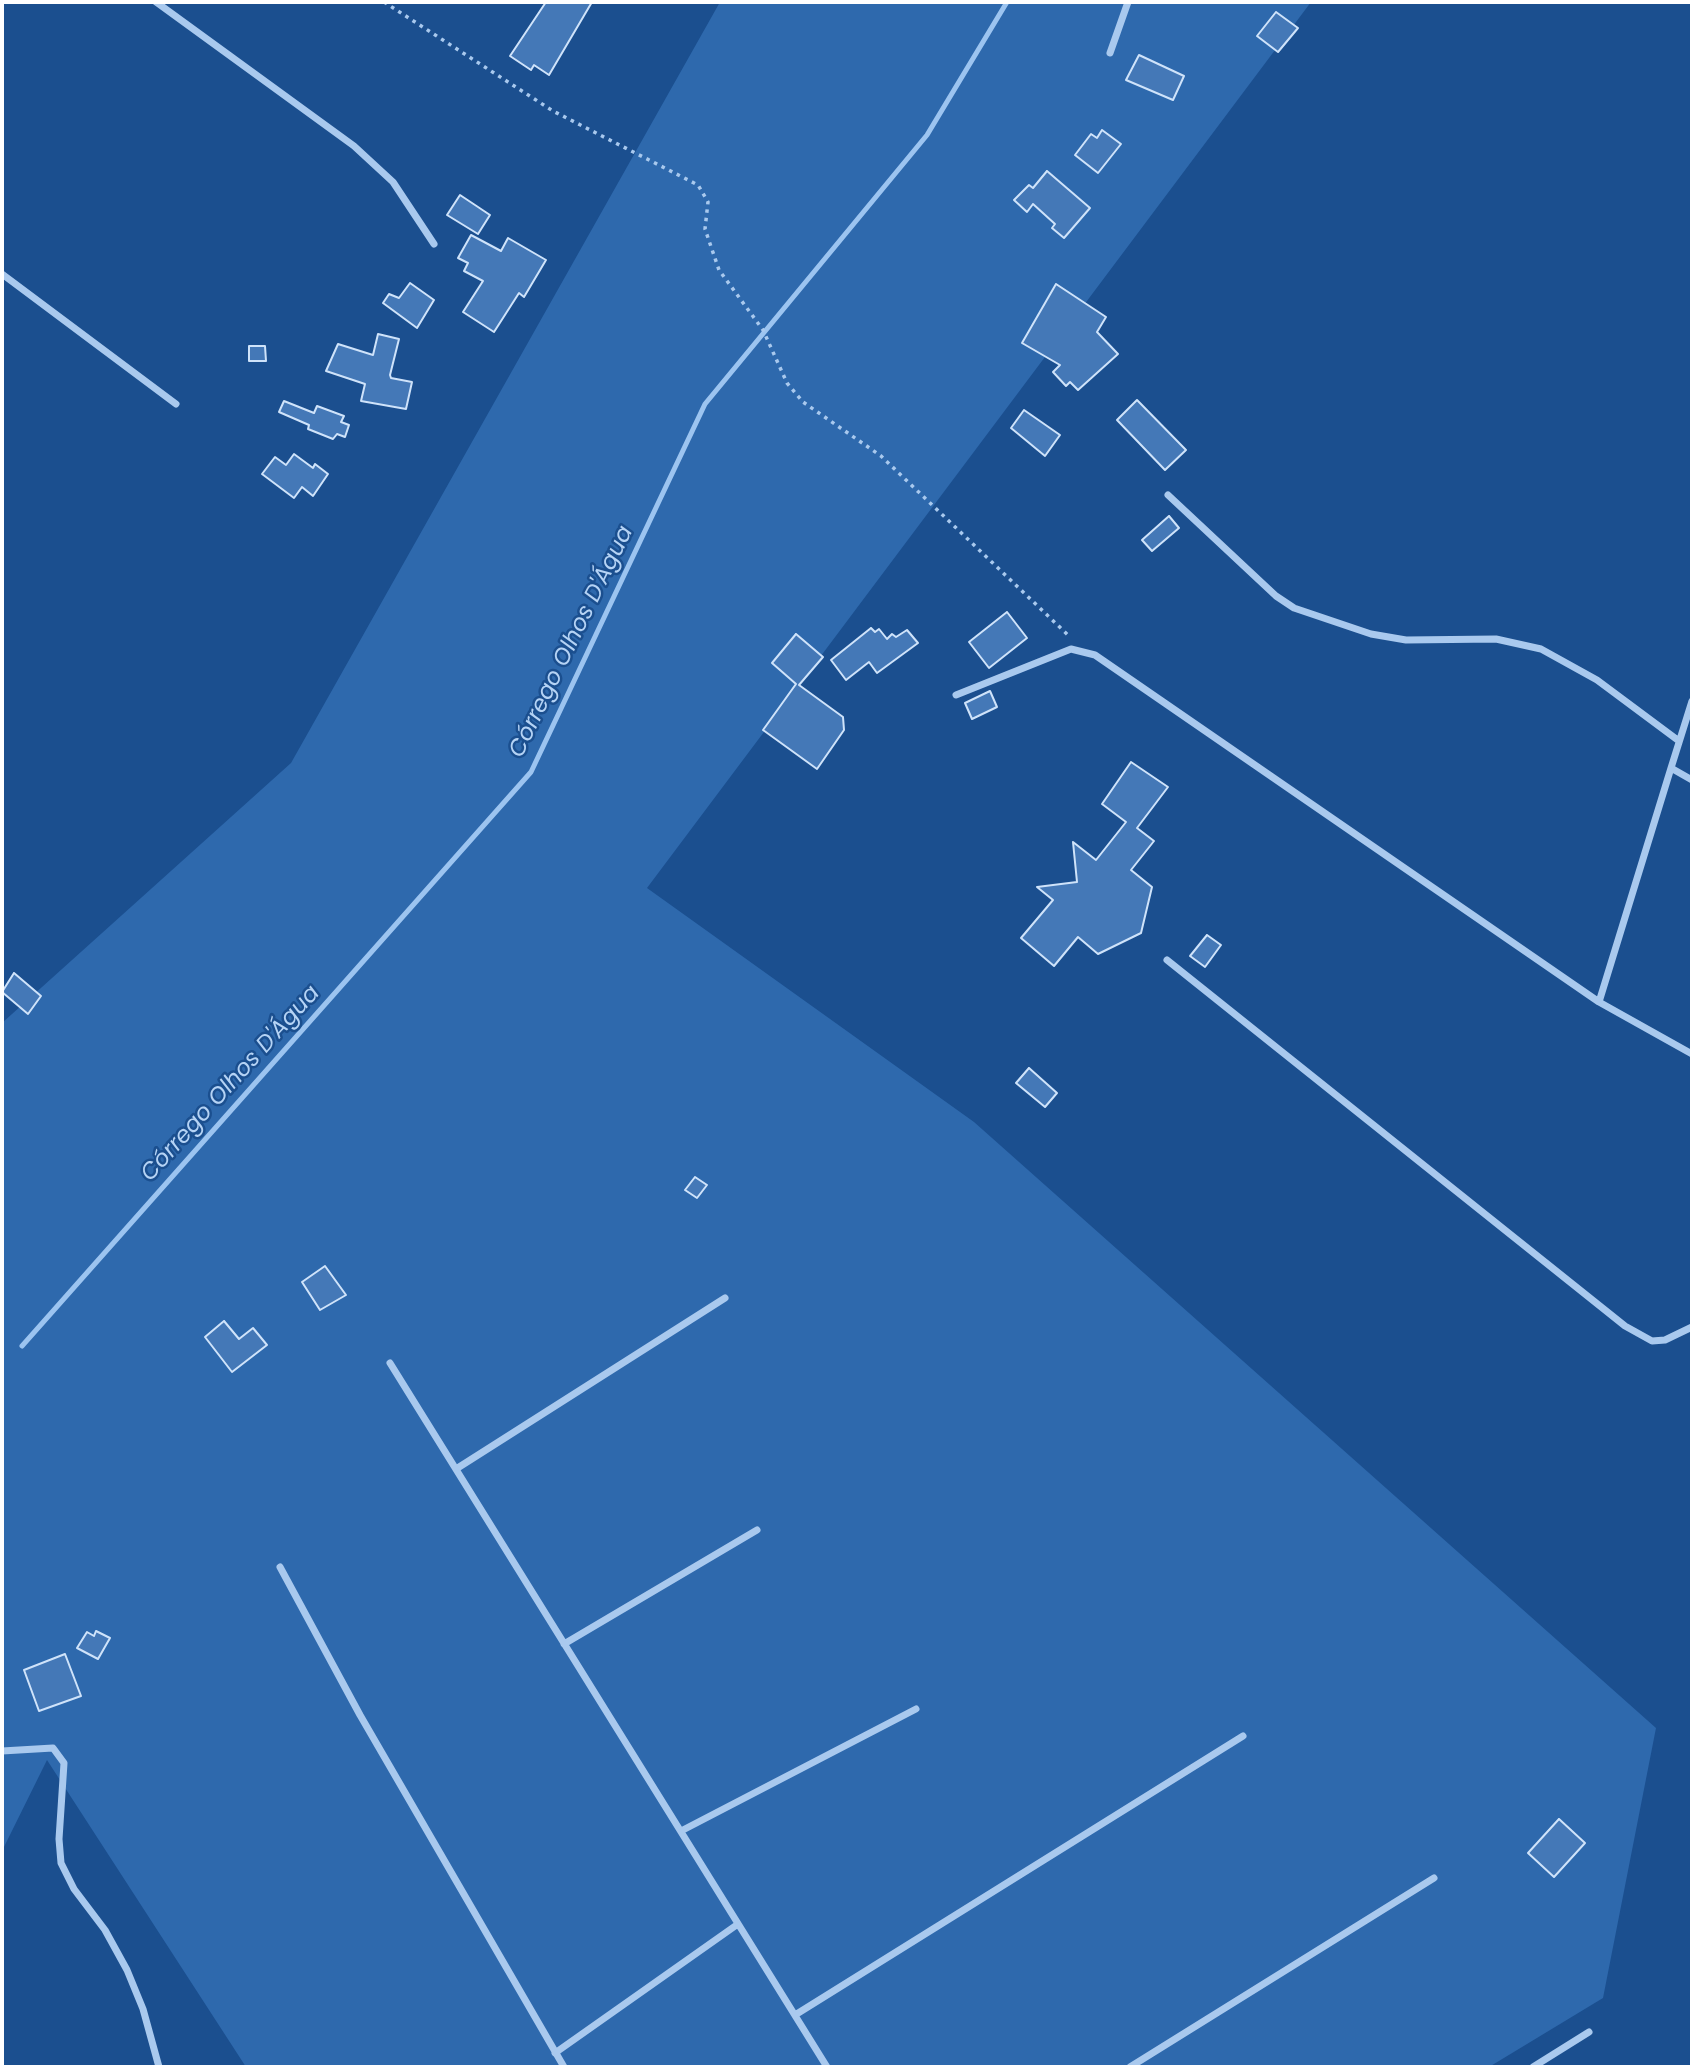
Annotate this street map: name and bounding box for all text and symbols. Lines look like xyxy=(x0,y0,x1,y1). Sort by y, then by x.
water label: Córrego Olhos D'Água xyxy=(504,522,640,762)
water label: Córrego Olhos D'Água xyxy=(136,980,326,1188)

